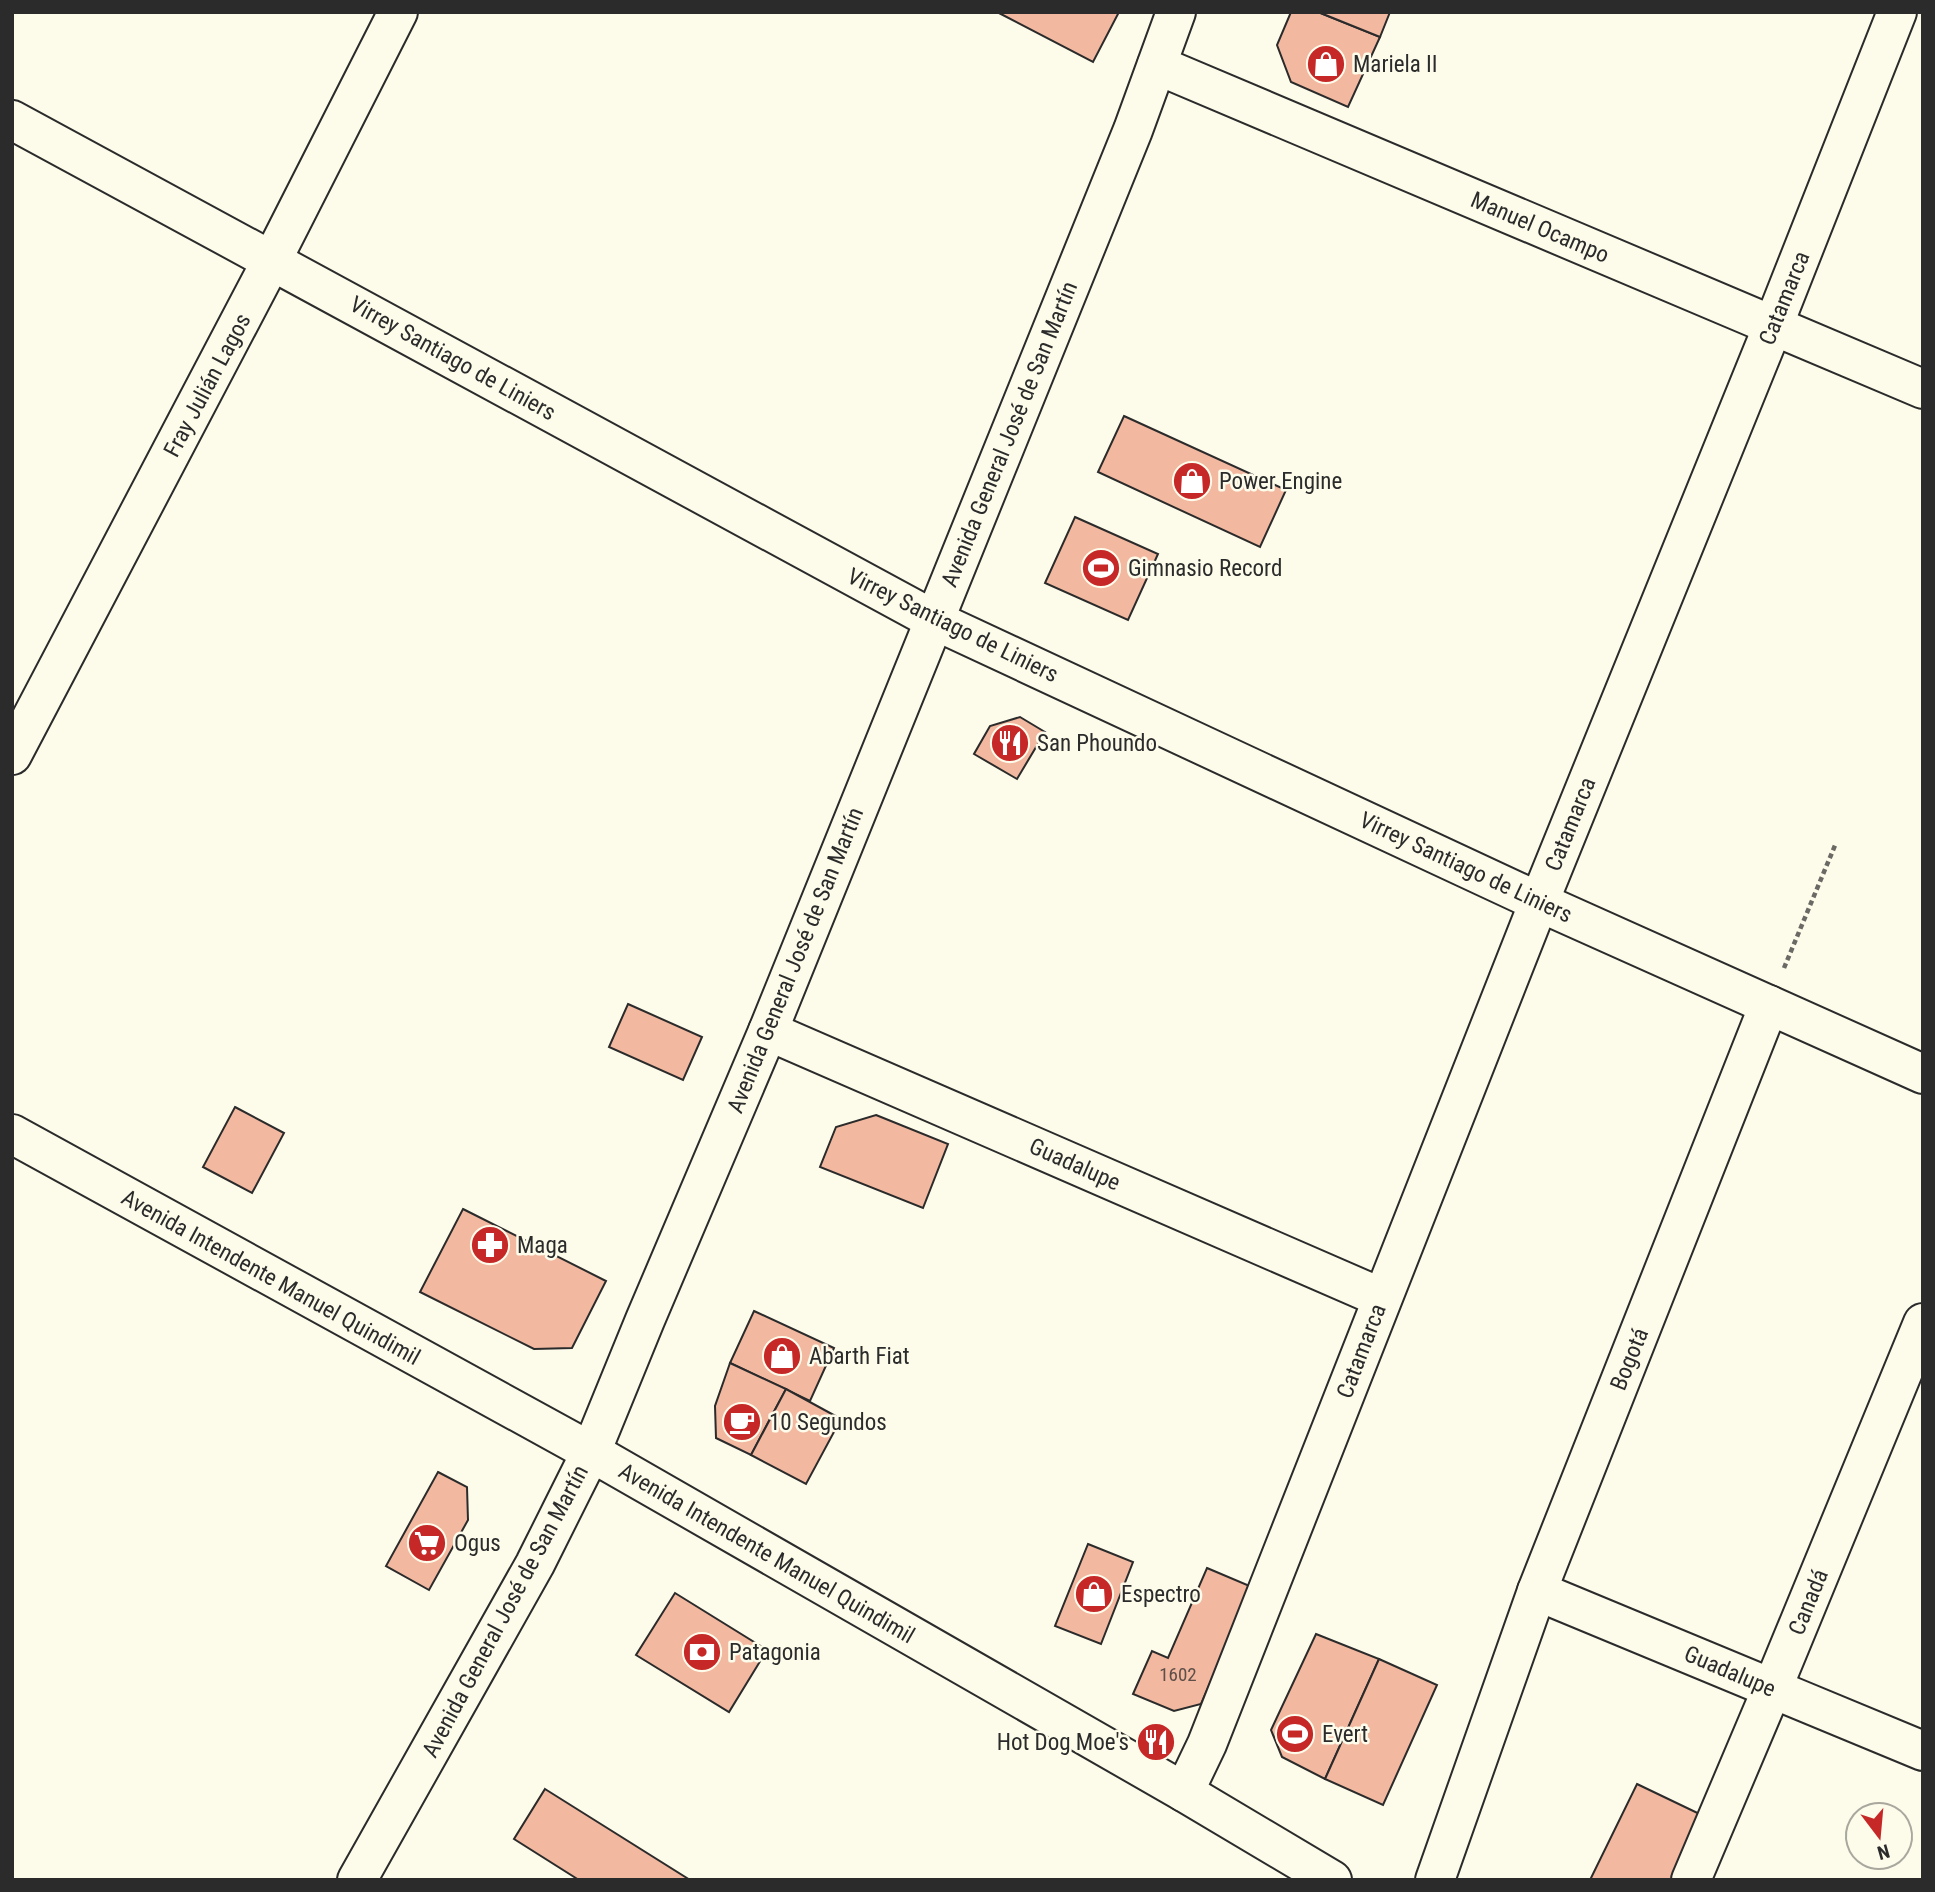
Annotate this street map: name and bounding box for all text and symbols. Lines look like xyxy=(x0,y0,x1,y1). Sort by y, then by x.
shop icon: Mariela II xyxy=(1305,43,1347,85)
place label: Mariela II xyxy=(1353,51,1438,78)
street label: Manuel Ocampo xyxy=(1467,186,1613,269)
street label: Catamarca xyxy=(1753,247,1815,349)
street label: Avenida General José de San Martín xyxy=(936,277,1083,591)
street label: Virrey Santiago de Liniers xyxy=(345,291,560,426)
street label: Fray Julián Lagos xyxy=(158,309,257,462)
shop icon: Power Engine xyxy=(1171,460,1213,502)
place label: Power Engine xyxy=(1219,468,1342,495)
sports icon: Gimnasio Record xyxy=(1080,547,1122,589)
place label: Gimnasio Record xyxy=(1128,555,1282,582)
street label: Virrey Santiago de Liniers xyxy=(843,563,1063,688)
restaurant icon: San Phoundo xyxy=(989,722,1031,764)
place label: San Phoundo xyxy=(1037,730,1157,757)
street label: Catamarca xyxy=(1539,773,1601,875)
street label: Avenida General José de San Martín xyxy=(722,803,869,1117)
street label: Virrey Santiago de Liniers xyxy=(1355,806,1576,929)
street label: Guadalupe xyxy=(1025,1132,1124,1196)
street label: Avenida Intendente Manuel Quindimil xyxy=(117,1184,425,1371)
pharmacy icon: Maga xyxy=(469,1224,511,1266)
place label: Maga xyxy=(517,1232,568,1259)
street label: Catamarca xyxy=(1331,1300,1392,1402)
street label: Bogotá xyxy=(1605,1324,1654,1394)
shop icon: Abarth Fiat xyxy=(761,1335,803,1377)
place label: Abarth Fiat xyxy=(809,1343,910,1370)
cafe icon: 10 Segundos xyxy=(721,1401,763,1443)
place label: 10 Segundos xyxy=(769,1409,887,1436)
street label: Avenida Intendente Manuel Quindimil xyxy=(614,1457,919,1649)
street label: Avenida General José de San Martín xyxy=(417,1460,594,1762)
supermarket icon: Ogus xyxy=(406,1522,448,1564)
place label: Ogus xyxy=(454,1530,501,1557)
street label: Canadá xyxy=(1783,1565,1834,1639)
shop icon: Espectro xyxy=(1073,1573,1115,1615)
place label: Espectro xyxy=(1121,1581,1201,1608)
bank icon: Patagonia xyxy=(681,1631,723,1673)
place label: Patagonia xyxy=(729,1639,821,1666)
street label: Guadalupe xyxy=(1680,1640,1780,1703)
house number: 1602 xyxy=(1159,1663,1197,1686)
sports icon: Evert xyxy=(1274,1713,1316,1755)
restaurant icon: Hot Dog Moe's xyxy=(1135,1721,1177,1763)
place label: Evert xyxy=(1322,1721,1368,1748)
place label: Hot Dog Moe's xyxy=(997,1729,1129,1756)
north arrow xyxy=(1844,1801,1914,1871)
text: N xyxy=(1875,1839,1892,1865)

